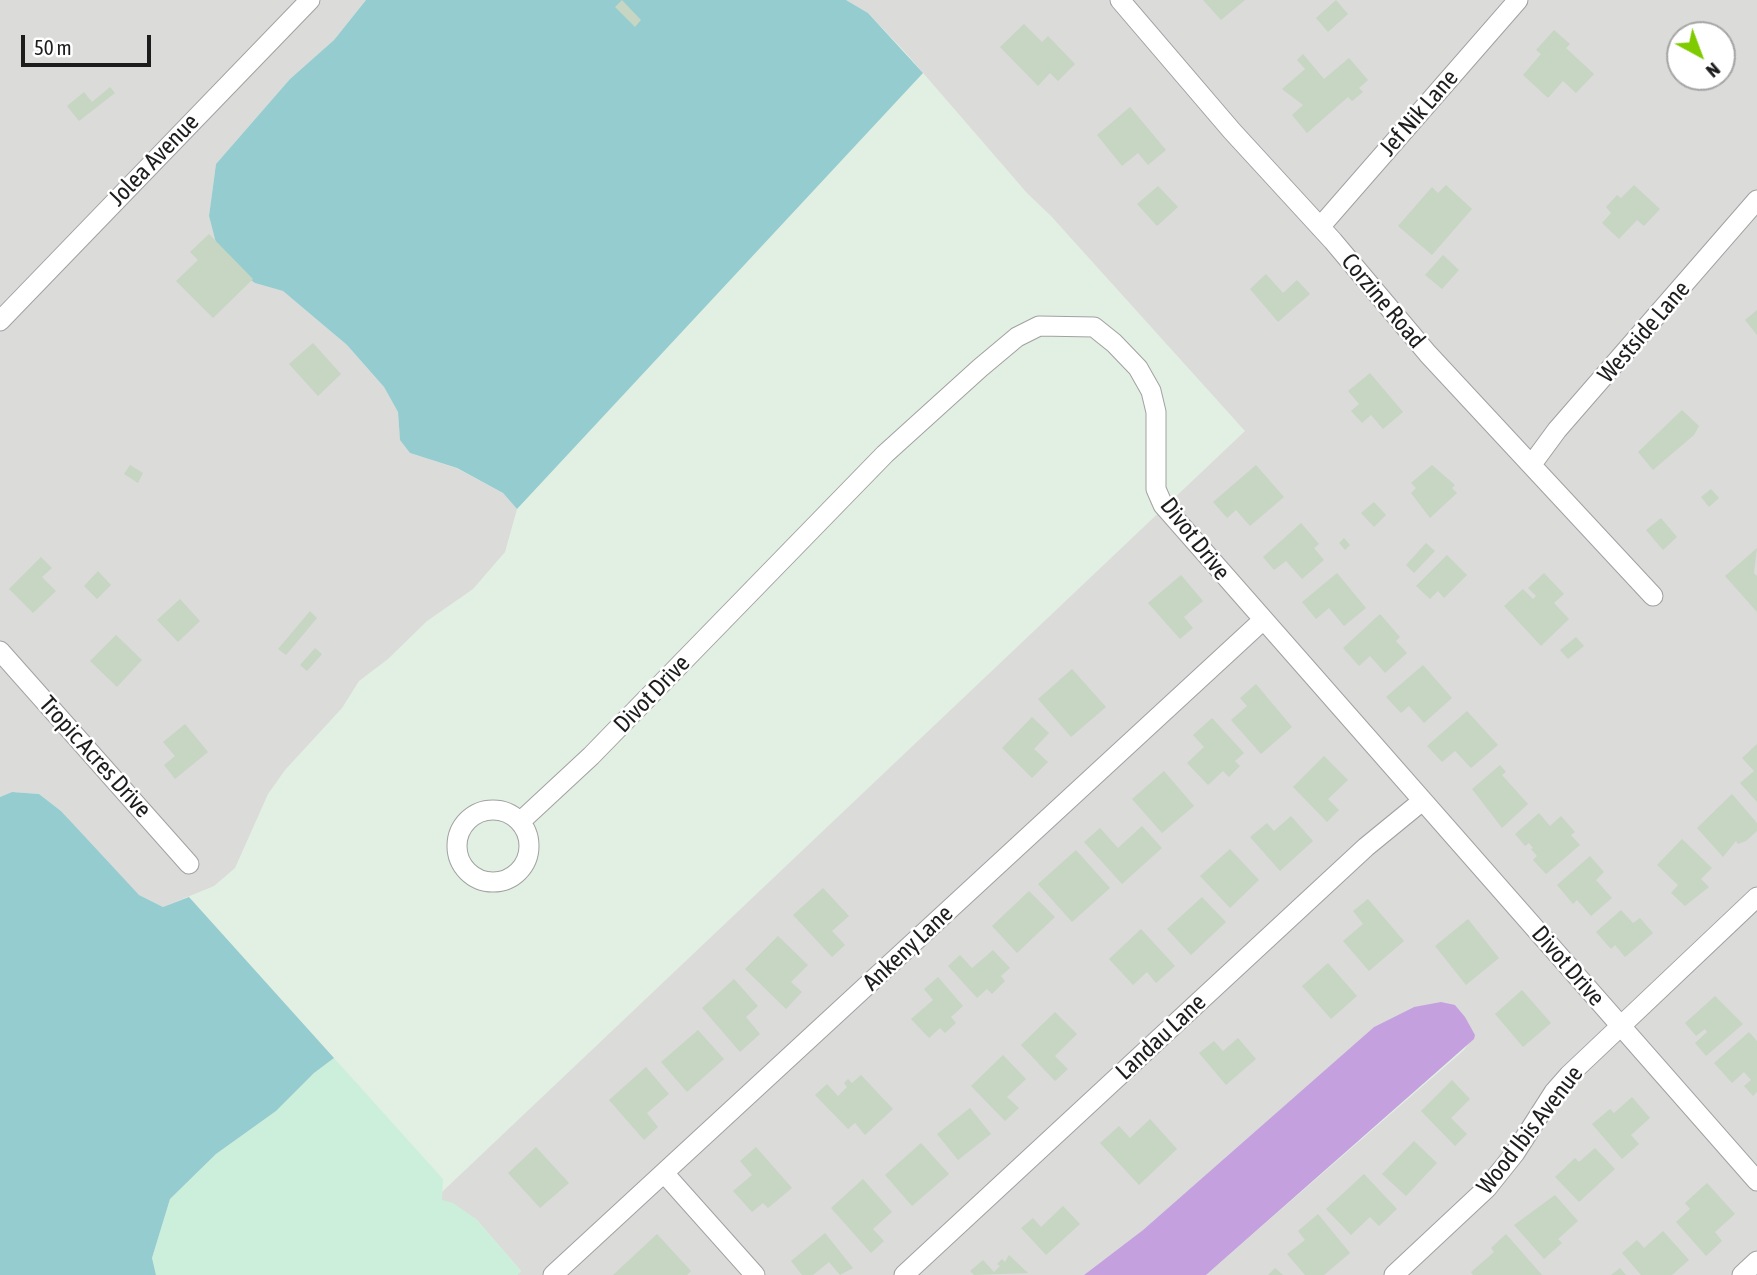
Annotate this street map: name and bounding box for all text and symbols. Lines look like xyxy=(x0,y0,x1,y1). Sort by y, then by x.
scale bar xyxy=(24,21,154,65)
north arrow xyxy=(1666,21,1736,91)
text: 50 m xyxy=(34,35,72,59)
text: N xyxy=(1702,58,1725,82)
street label: Jef Nik Lane xyxy=(1374,64,1464,162)
street label: Jolea Avenue xyxy=(103,108,205,212)
street label: Corzine Road xyxy=(1335,248,1431,354)
street label: Westside Lane xyxy=(1592,275,1696,389)
street label: Divot Drive xyxy=(1154,492,1236,586)
street label: Divot Drive xyxy=(608,649,696,739)
street label: Tropic Acres Drive xyxy=(33,690,157,824)
street label: Ankeny Lane xyxy=(857,899,959,997)
street label: Divot Drive xyxy=(1525,920,1611,1012)
street label: Landau Lane xyxy=(1110,988,1212,1086)
street label: Wood Ibis Avenue xyxy=(1471,1060,1589,1200)

